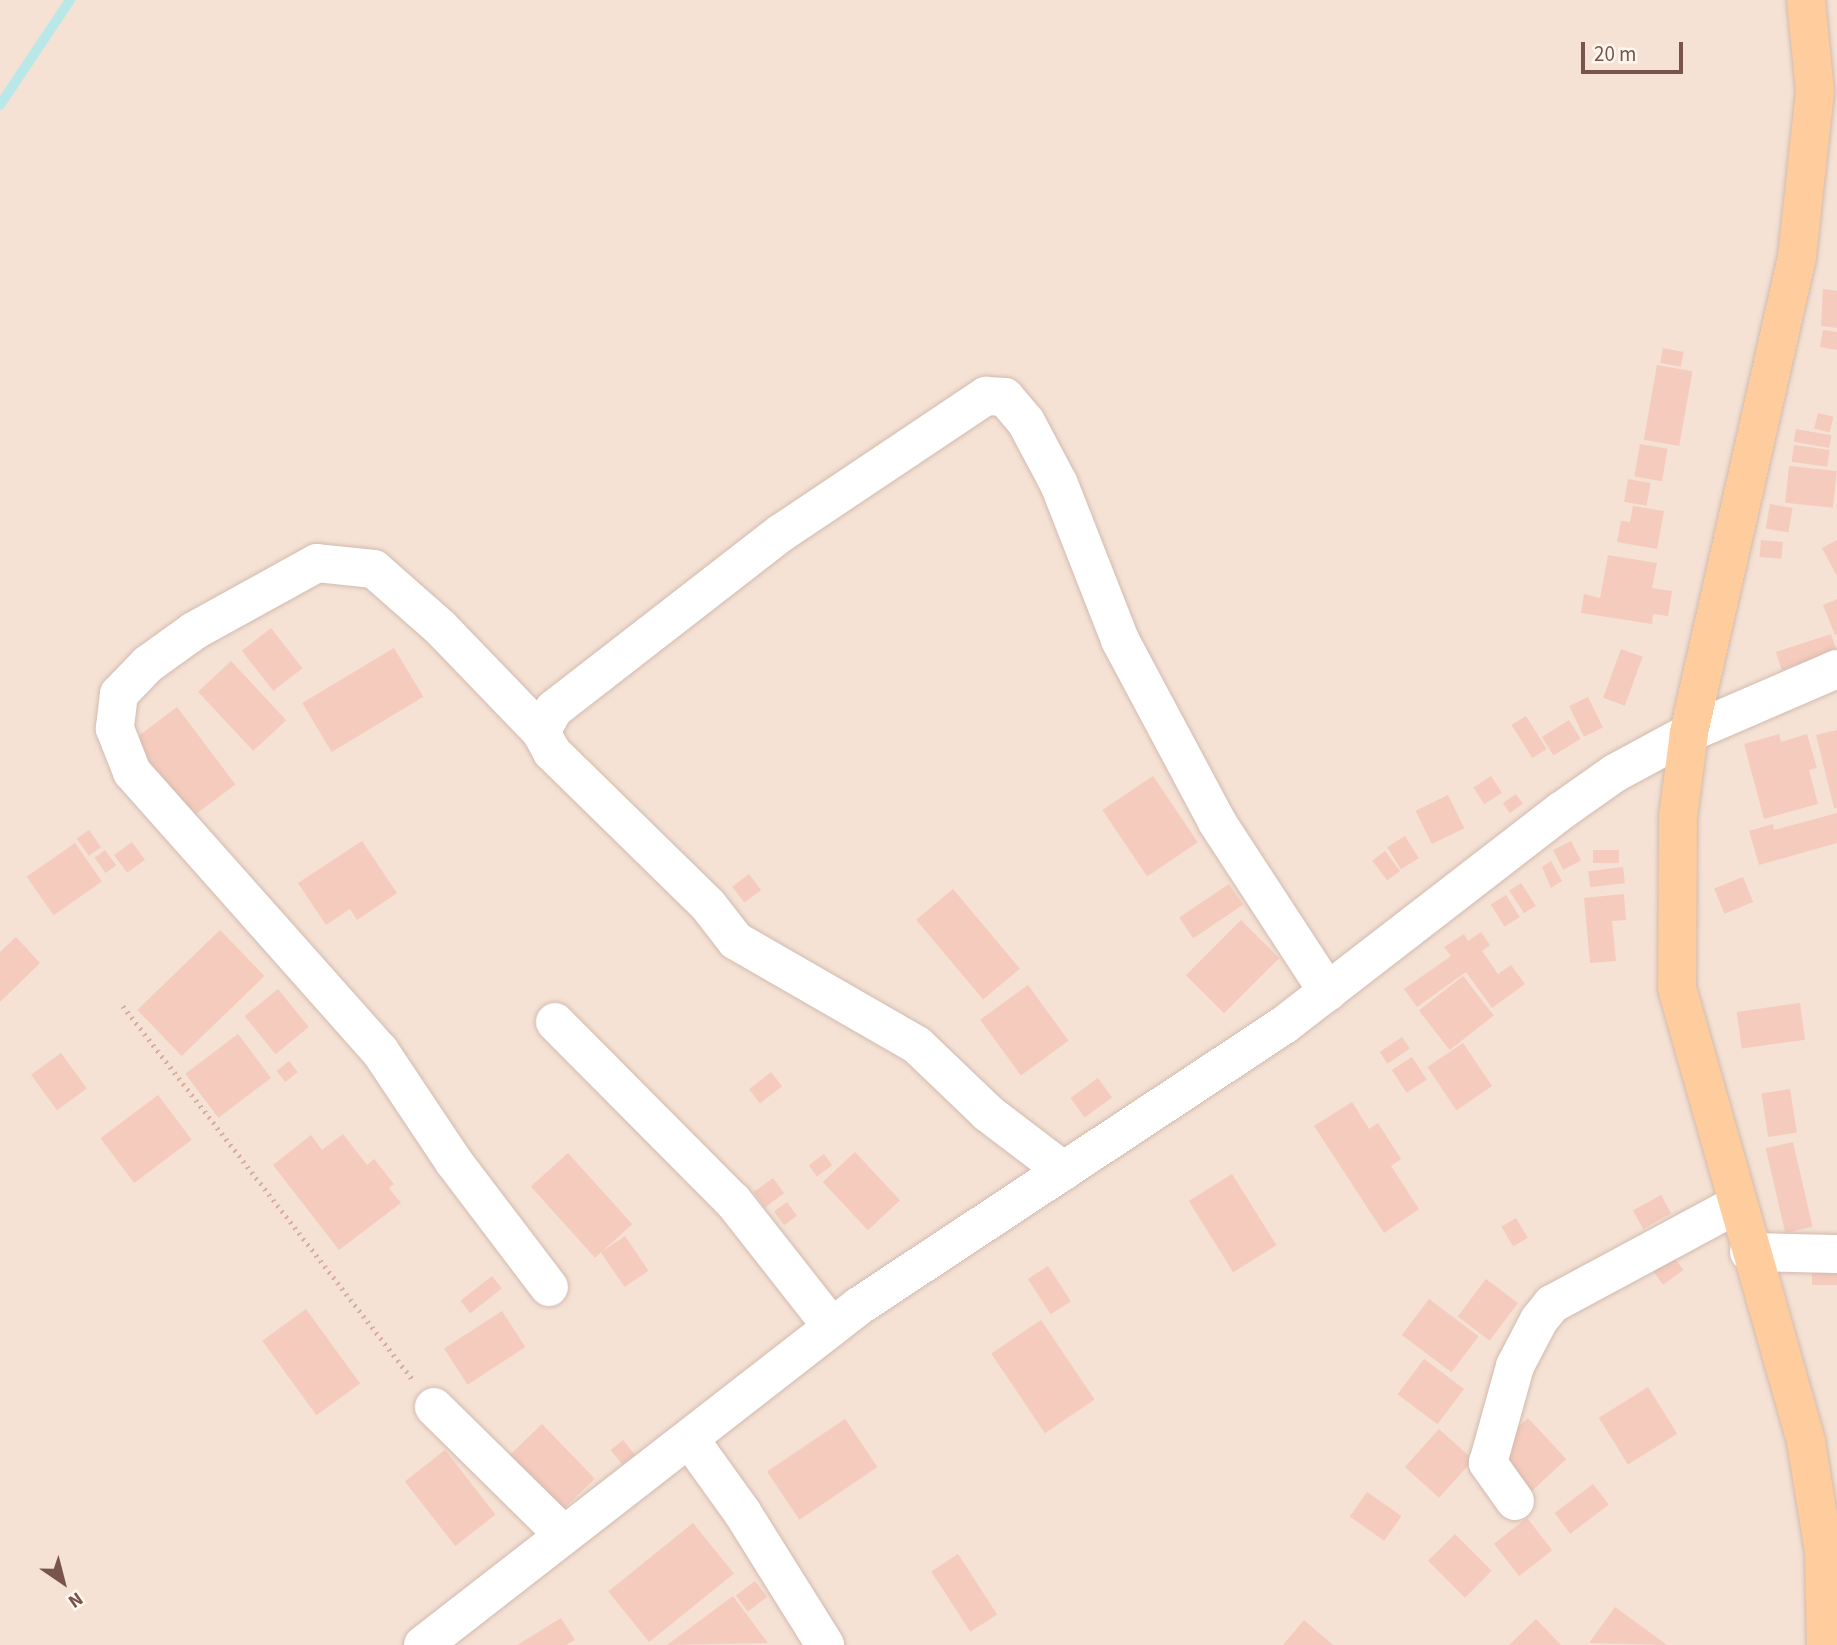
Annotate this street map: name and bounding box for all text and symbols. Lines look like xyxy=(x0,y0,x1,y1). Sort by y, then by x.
scale bar xyxy=(1585,28,1686,72)
text: 20 m xyxy=(1594,39,1636,69)
north arrow xyxy=(28,1547,98,1617)
text: N xyxy=(62,1585,88,1614)

